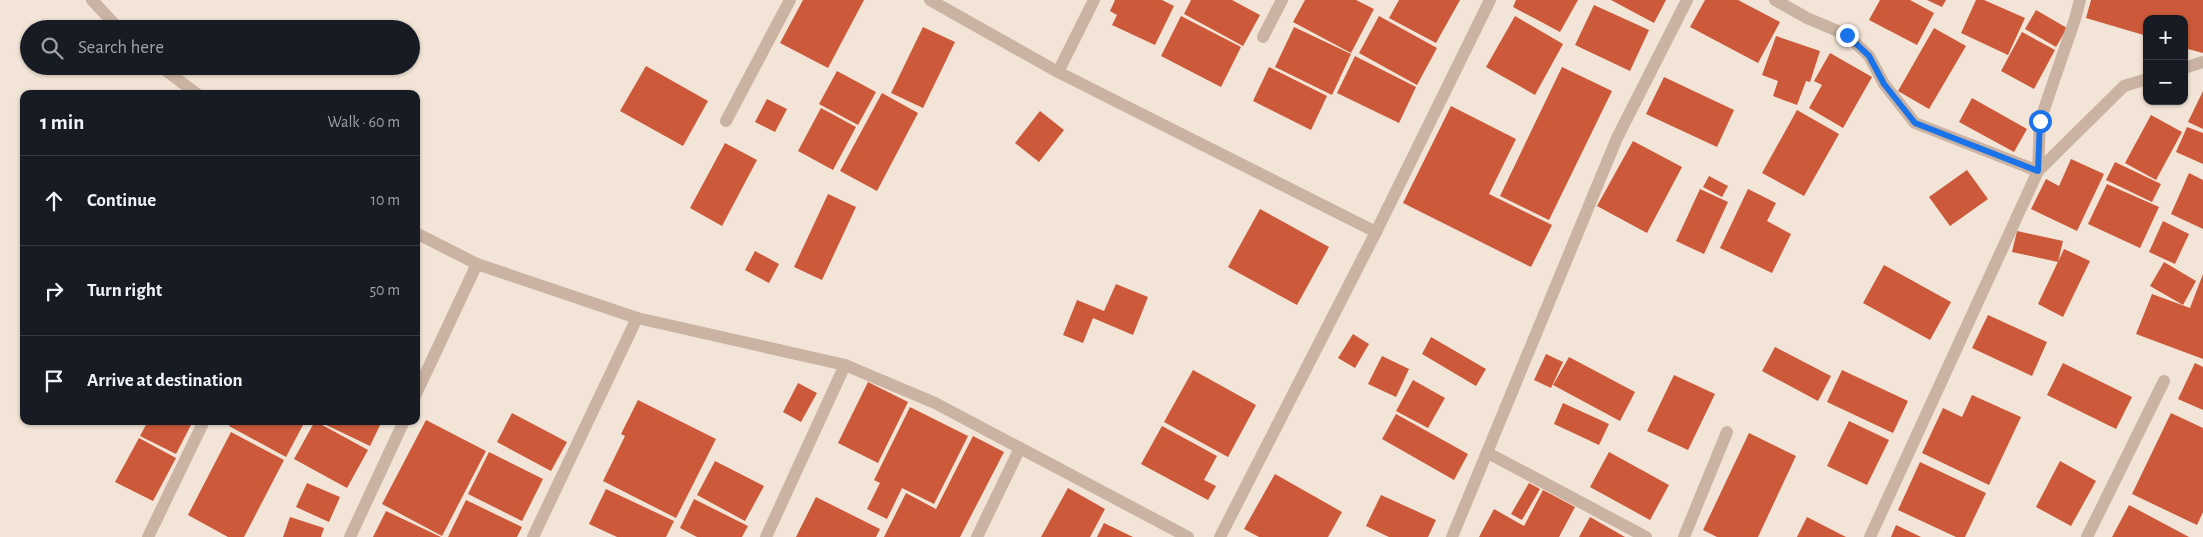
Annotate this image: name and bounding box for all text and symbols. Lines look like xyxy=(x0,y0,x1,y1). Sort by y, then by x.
map controls xyxy=(2143,15,2188,105)
button: + xyxy=(2143,15,2188,60)
search box xyxy=(20,20,420,75)
route end xyxy=(1836,24,1859,47)
icon: search xyxy=(38,34,66,62)
text: Search here xyxy=(78,38,164,57)
button: − xyxy=(2143,60,2188,105)
route start xyxy=(2029,110,2052,133)
text: 1 min xyxy=(40,112,84,133)
text: Walk · 60 m xyxy=(328,114,400,130)
icon: ahead xyxy=(40,187,68,215)
text: Continue xyxy=(87,191,156,210)
text: 10 m xyxy=(371,192,400,208)
icon: right xyxy=(40,277,68,305)
text: Turn right xyxy=(87,281,162,300)
text: 50 m xyxy=(369,282,400,298)
icon: arrive xyxy=(40,367,68,395)
text: Arrive at destination xyxy=(87,371,243,390)

